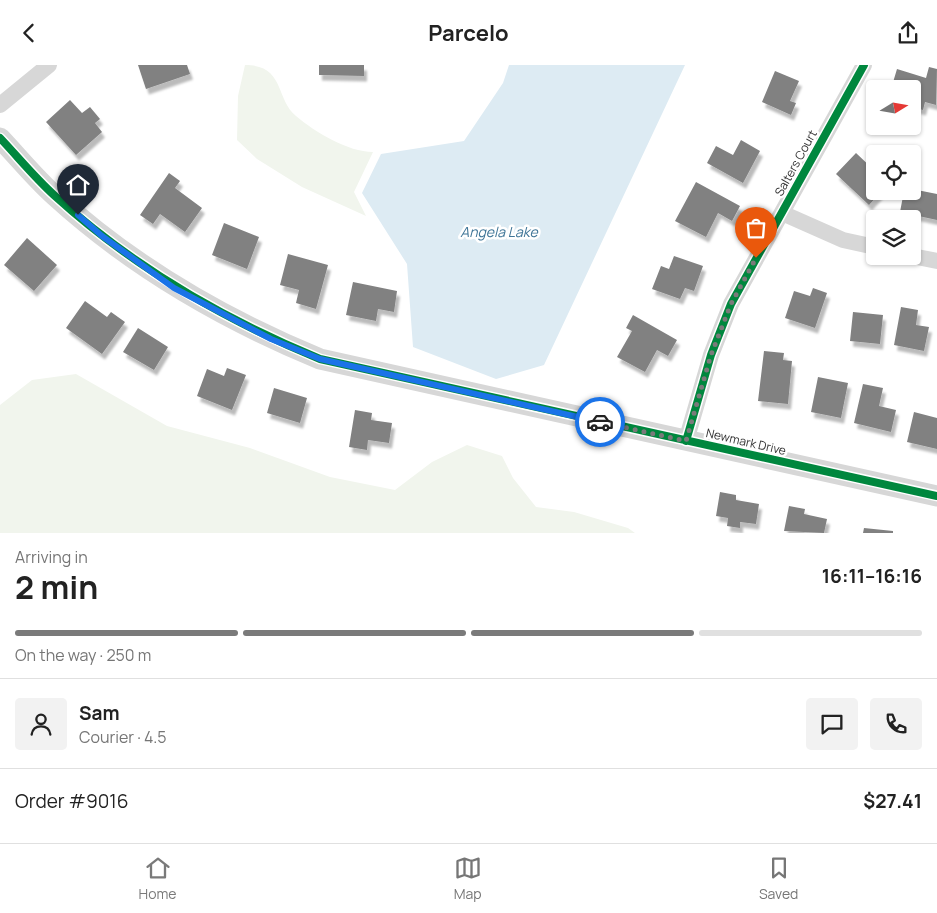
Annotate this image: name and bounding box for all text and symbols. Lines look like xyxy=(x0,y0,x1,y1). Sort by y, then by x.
text: Parcelo xyxy=(428,18,509,48)
icon: back xyxy=(15,19,43,47)
icon: share xyxy=(894,19,922,47)
north arrow xyxy=(866,80,921,135)
map controls xyxy=(866,80,921,265)
street label: Salters Court xyxy=(770,126,821,199)
button: locate xyxy=(866,145,921,200)
pin xyxy=(57,164,99,215)
icon: home xyxy=(64,171,92,199)
pin xyxy=(735,207,777,258)
button: layers xyxy=(866,210,921,265)
icon: bag xyxy=(742,214,770,242)
water label: Angela Lake xyxy=(460,222,539,241)
courier xyxy=(575,397,625,447)
icon: car xyxy=(586,408,614,436)
street label: Newmark Drive xyxy=(704,424,788,459)
text: Arriving in xyxy=(15,546,88,568)
text: 16:11–16:16 xyxy=(822,563,922,589)
text: 2 min xyxy=(15,565,98,609)
text: On the way · 250 m xyxy=(15,644,151,666)
button: person xyxy=(15,698,67,750)
button: chat xyxy=(806,698,858,750)
button: phone xyxy=(870,698,922,750)
text: Sam xyxy=(79,700,120,726)
text: Courier · 4.5 xyxy=(79,726,166,748)
text: Order #9016 xyxy=(15,788,129,814)
text: $27.41 xyxy=(863,788,922,814)
tab: Home xyxy=(139,854,176,903)
tab: Map xyxy=(454,854,482,903)
tab: Saved xyxy=(759,854,798,903)

